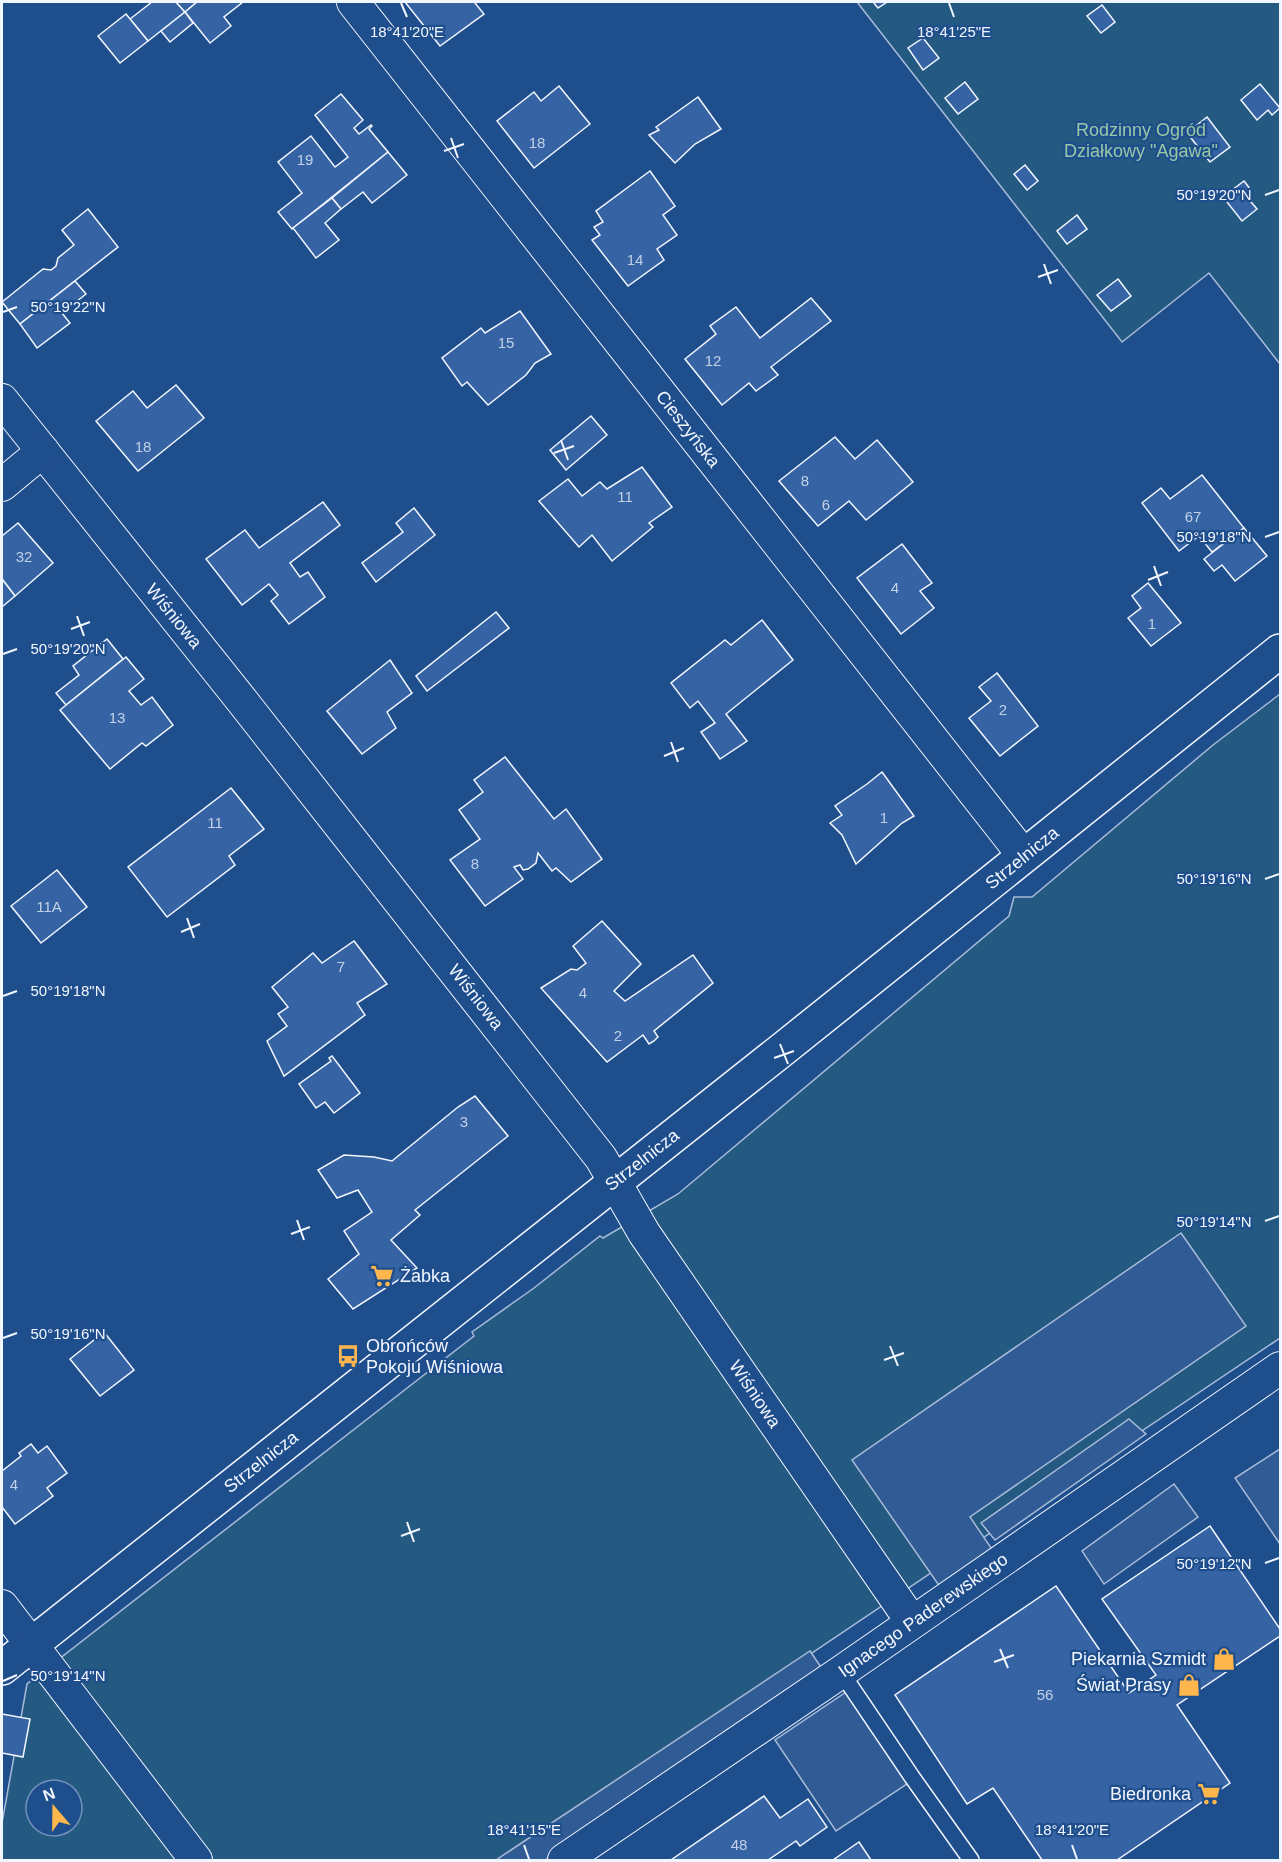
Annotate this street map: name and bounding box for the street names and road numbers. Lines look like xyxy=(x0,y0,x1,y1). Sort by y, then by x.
street label: Cieszyńska xyxy=(652,387,725,472)
street label: Wiśniowa xyxy=(142,580,207,653)
street label: Strzelnicza xyxy=(982,822,1063,893)
street label: Wiśniowa xyxy=(444,960,508,1034)
street label: Strzelnicza xyxy=(601,1124,684,1195)
street label: Wiśniowa xyxy=(725,1356,785,1432)
street label: Strzelnicza xyxy=(220,1426,303,1497)
street label: Ignacego Paderewskiego xyxy=(834,1549,1012,1681)

